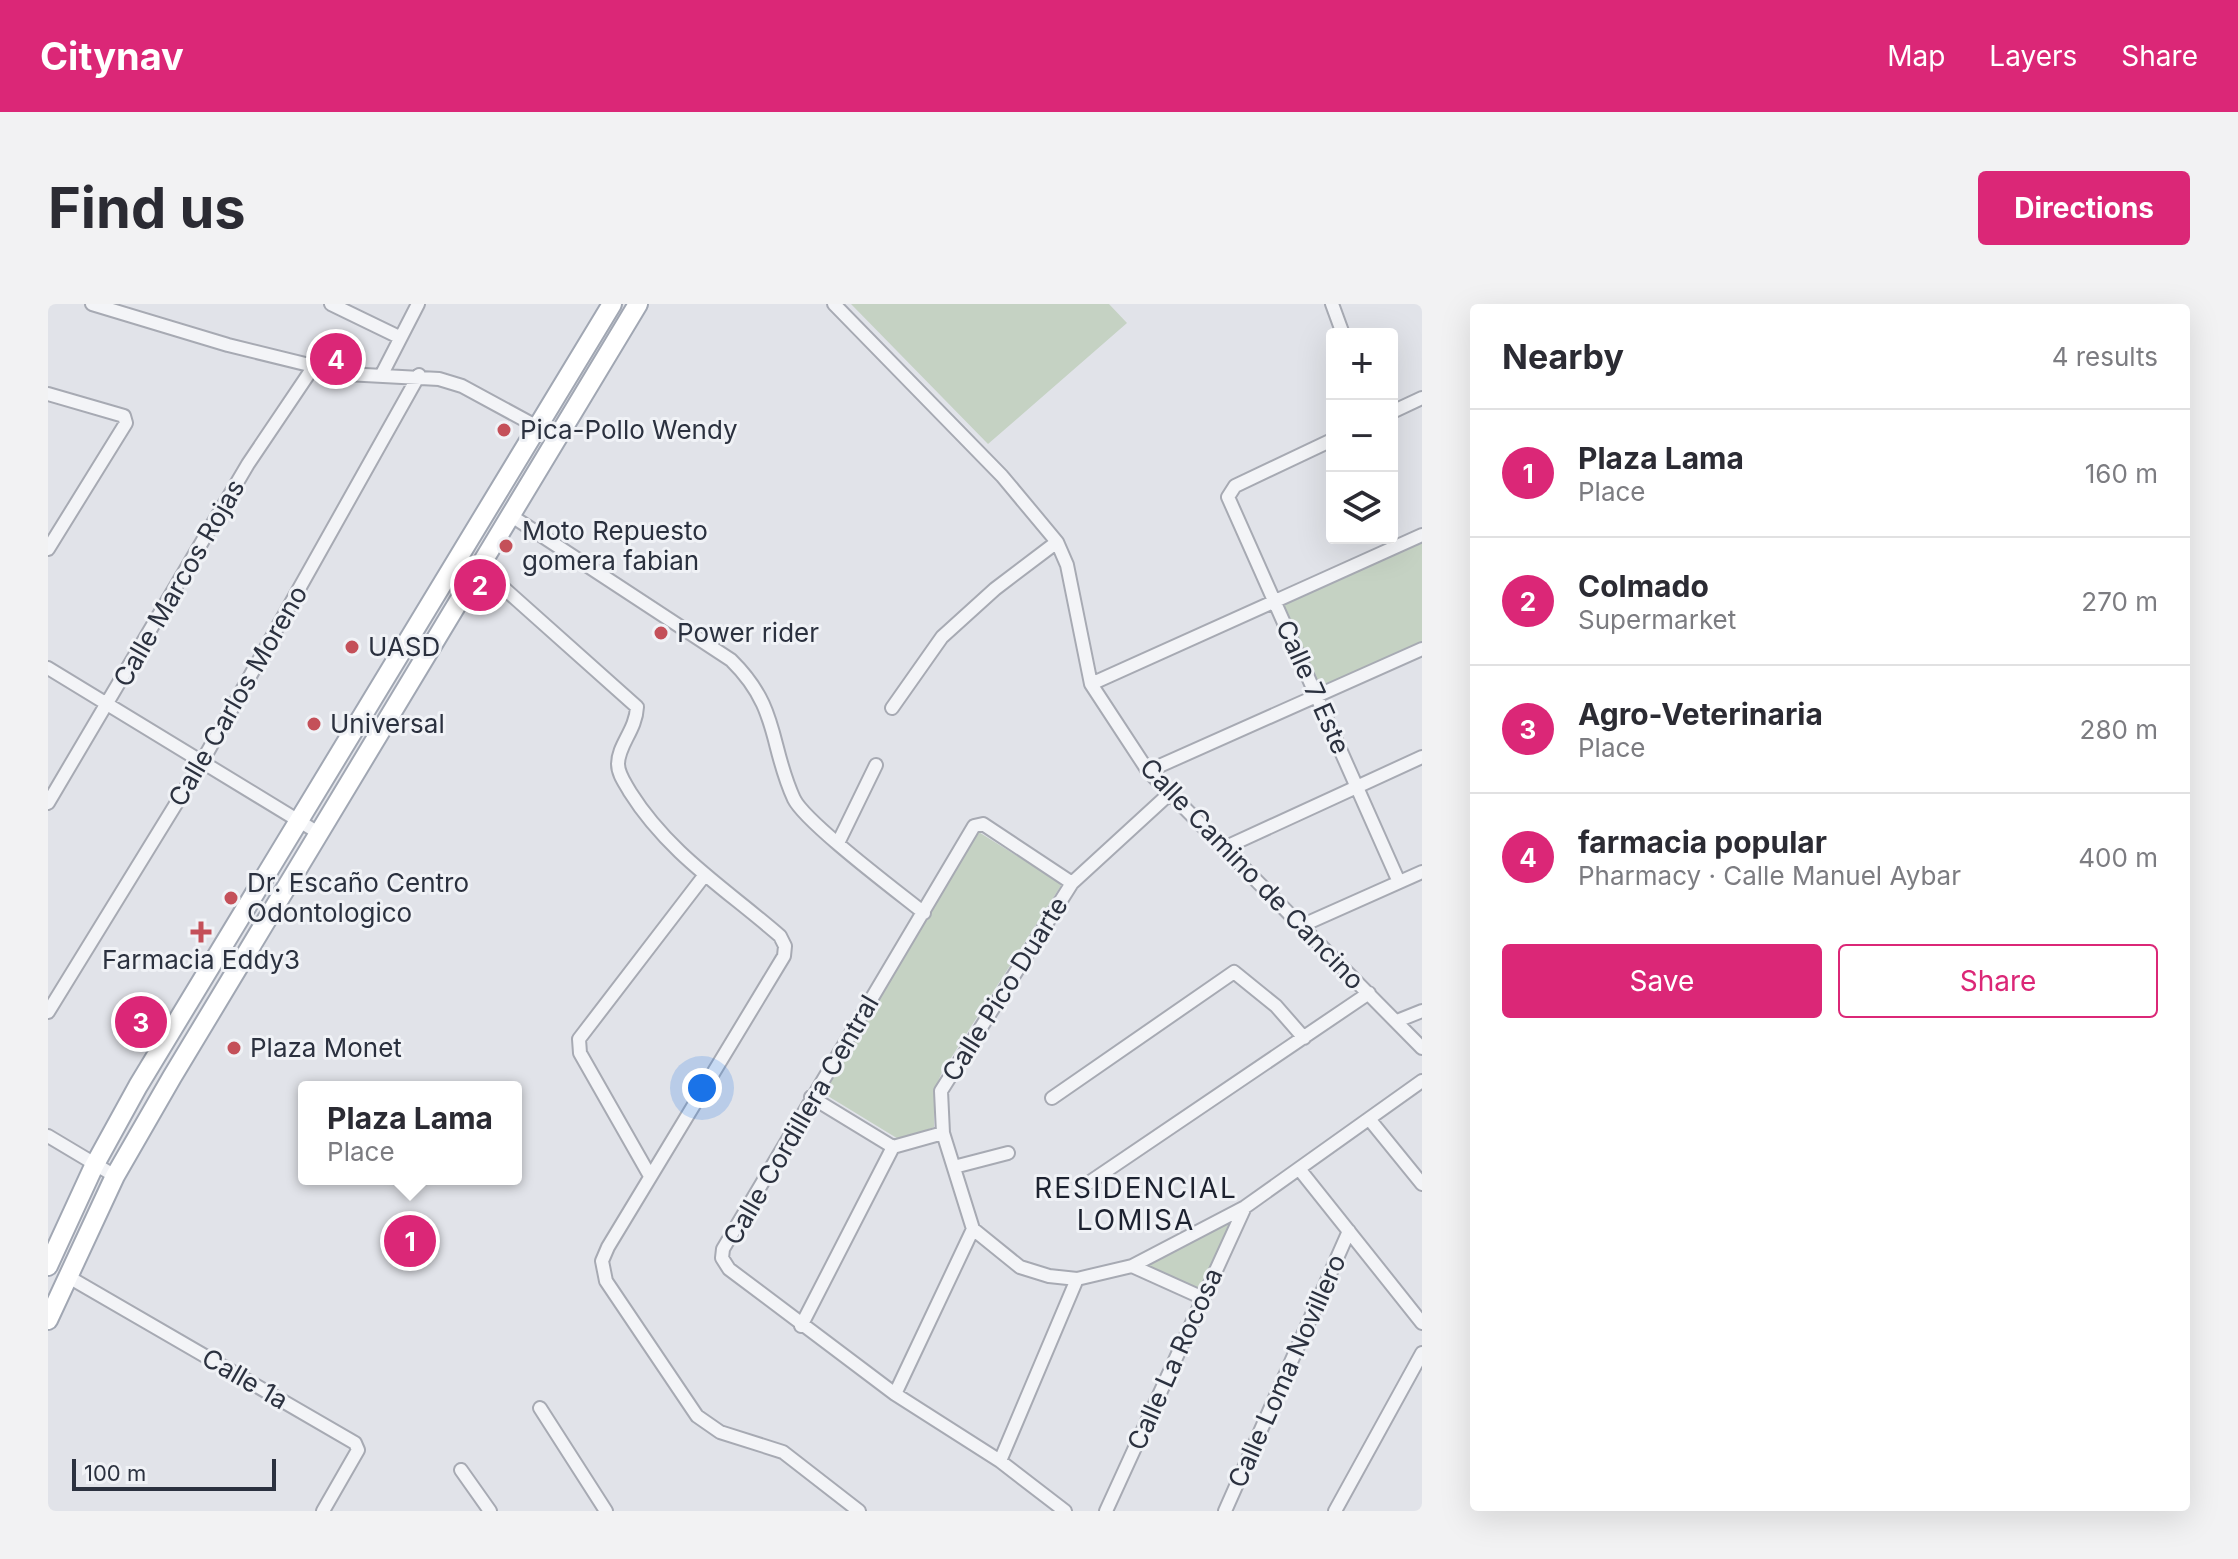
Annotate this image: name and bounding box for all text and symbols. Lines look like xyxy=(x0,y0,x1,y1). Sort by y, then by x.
text: Citynav xyxy=(40,33,184,79)
text: Map xyxy=(1887,39,1945,73)
text: Layers xyxy=(1989,39,2077,73)
text: Share xyxy=(2121,39,2198,73)
button: Directions xyxy=(1978,171,2190,245)
text: Find us xyxy=(48,174,246,242)
map controls xyxy=(1326,328,1398,544)
button: + xyxy=(1326,328,1398,400)
pin: 4 xyxy=(310,329,362,389)
text: Nearby xyxy=(1502,336,1624,377)
text: 4 results xyxy=(2052,341,2158,372)
button: − xyxy=(1326,400,1398,472)
place label: Pica-Pollo Wendy xyxy=(520,414,738,445)
marker: Pica-Pollo Wendy xyxy=(495,421,513,439)
text: Plaza Lama xyxy=(1578,440,1744,476)
text: 1 xyxy=(1522,458,1534,489)
text: 160 m xyxy=(2085,458,2158,489)
button: layers xyxy=(1326,472,1398,544)
street label: Calle Marcos Rojas xyxy=(107,474,251,692)
text: Place xyxy=(1578,476,1646,507)
place label: Moto Repuesto gomera fabian xyxy=(522,515,708,576)
marker: Moto Repuesto gomera fabian xyxy=(497,537,515,555)
pin: 2 xyxy=(454,555,506,615)
text: Colmado xyxy=(1578,568,1709,604)
street label: Calle Carlos Moreno xyxy=(162,580,313,812)
text: 2 xyxy=(1520,586,1536,617)
text: 270 m xyxy=(2081,586,2158,617)
text: Supermarket xyxy=(1578,604,1736,635)
street label: Calle 7 Este xyxy=(1270,615,1357,759)
place label: Power rider xyxy=(677,617,819,648)
marker: Power rider xyxy=(652,624,670,642)
place label: UASD xyxy=(368,631,440,662)
marker: UASD xyxy=(343,638,361,656)
text: Agro-Veterinaria xyxy=(1578,696,1823,732)
place label: Universal xyxy=(330,708,445,739)
text: 3 xyxy=(1520,714,1536,745)
text: 280 m xyxy=(2080,714,2158,745)
marker: Universal xyxy=(305,715,323,733)
text: Place xyxy=(1578,732,1646,763)
street label: Calle Camino de Cancino xyxy=(1134,752,1371,996)
text: farmacia popular xyxy=(1578,824,1827,860)
text: 4 xyxy=(1519,842,1537,873)
text: 400 m xyxy=(2078,842,2158,873)
text: Pharmacy · Calle Manuel Aybar xyxy=(1578,860,1961,891)
place label: Dr. Escaño Centro Odontologico xyxy=(247,867,469,928)
marker: Dr. Escaño Centro Odontologico xyxy=(222,889,240,907)
street label: Calle Pico Duarte xyxy=(935,891,1074,1087)
marker: Farmacia Eddy3 xyxy=(192,923,210,941)
place label: Farmacia Eddy3 xyxy=(102,944,300,975)
button: Save xyxy=(1502,944,1822,1018)
button: Share xyxy=(1838,944,2158,1018)
street label: Calle Cordillera Central xyxy=(716,989,885,1250)
pin: 3 xyxy=(115,992,167,1052)
place label: Plaza Monet xyxy=(250,1032,402,1063)
marker: Plaza Monet xyxy=(225,1039,243,1057)
your location xyxy=(682,1068,722,1108)
popup xyxy=(298,1081,522,1185)
text: Plaza Lama xyxy=(327,1100,493,1136)
text: Place xyxy=(327,1136,395,1167)
district label: RESIDENCIAL LOMISA xyxy=(1034,1171,1238,1237)
pin: 1 xyxy=(384,1211,436,1271)
street label: Calle Loma Novillero xyxy=(1221,1249,1352,1492)
street label: Calle La Rocosa xyxy=(1121,1263,1229,1455)
street label: Calle 1a xyxy=(197,1342,294,1415)
scale bar xyxy=(72,1455,276,1491)
text: 100 m xyxy=(84,1460,146,1486)

